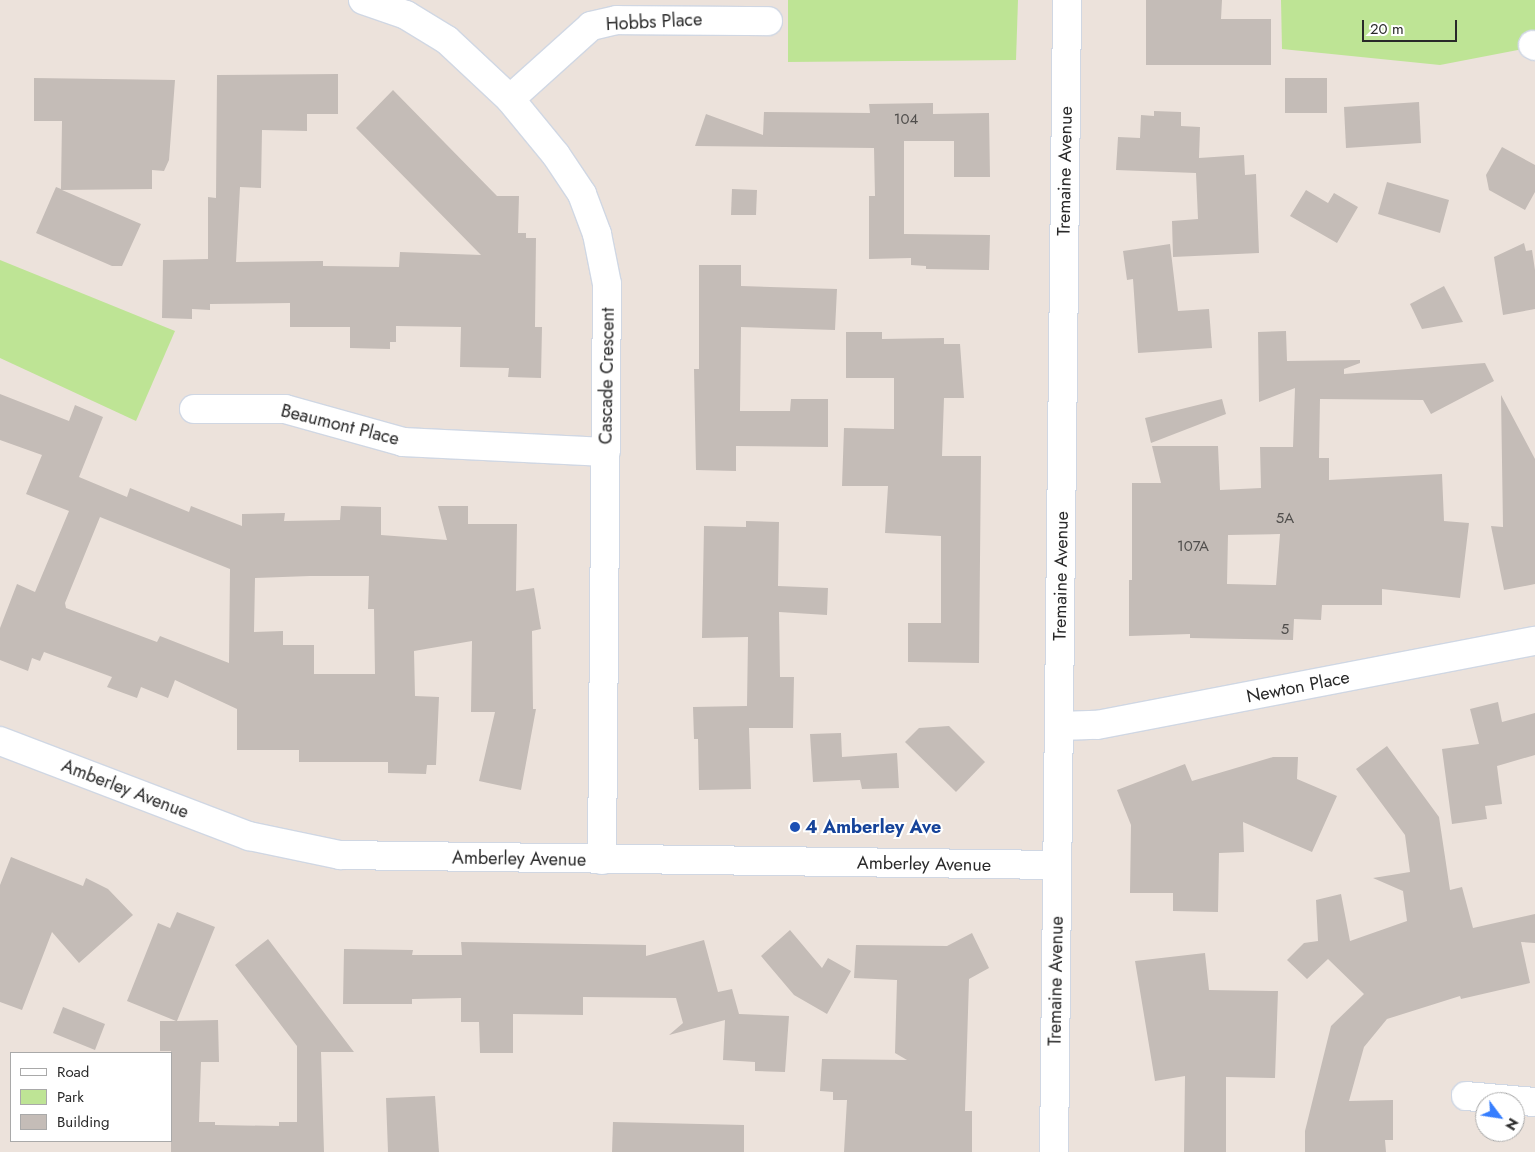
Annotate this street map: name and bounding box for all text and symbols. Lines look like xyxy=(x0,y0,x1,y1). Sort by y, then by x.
street label: Hobbs Place xyxy=(605,9,703,35)
scale bar xyxy=(1365,10,1460,42)
text: 20 m xyxy=(1370,18,1404,40)
street label: Tremaine Avenue xyxy=(1053,106,1077,236)
house number: 104 xyxy=(894,111,918,129)
street label: Cascade Crescent xyxy=(595,307,619,445)
street label: Beaumont Place xyxy=(279,400,401,450)
house number: 5A xyxy=(1276,510,1294,528)
street label: Tremaine Avenue xyxy=(1049,511,1073,641)
house number: 107A xyxy=(1177,538,1209,556)
house number: 5 xyxy=(1281,621,1289,639)
street label: Newton Place xyxy=(1245,666,1351,708)
street label: Amberley Avenue xyxy=(59,755,191,823)
place label: 4 Amberley Ave xyxy=(805,816,941,838)
marker: 4 Amberley Ave xyxy=(789,821,801,833)
street label: Amberley Avenue xyxy=(452,847,586,871)
street label: Amberley Avenue xyxy=(857,852,991,876)
street label: Tremaine Avenue xyxy=(1044,916,1068,1046)
legend xyxy=(10,1052,172,1142)
text: Road xyxy=(57,1061,89,1083)
text: Park xyxy=(57,1086,84,1108)
north arrow xyxy=(1475,1092,1525,1142)
text: Building xyxy=(57,1111,109,1133)
text: N xyxy=(1501,1114,1523,1134)

